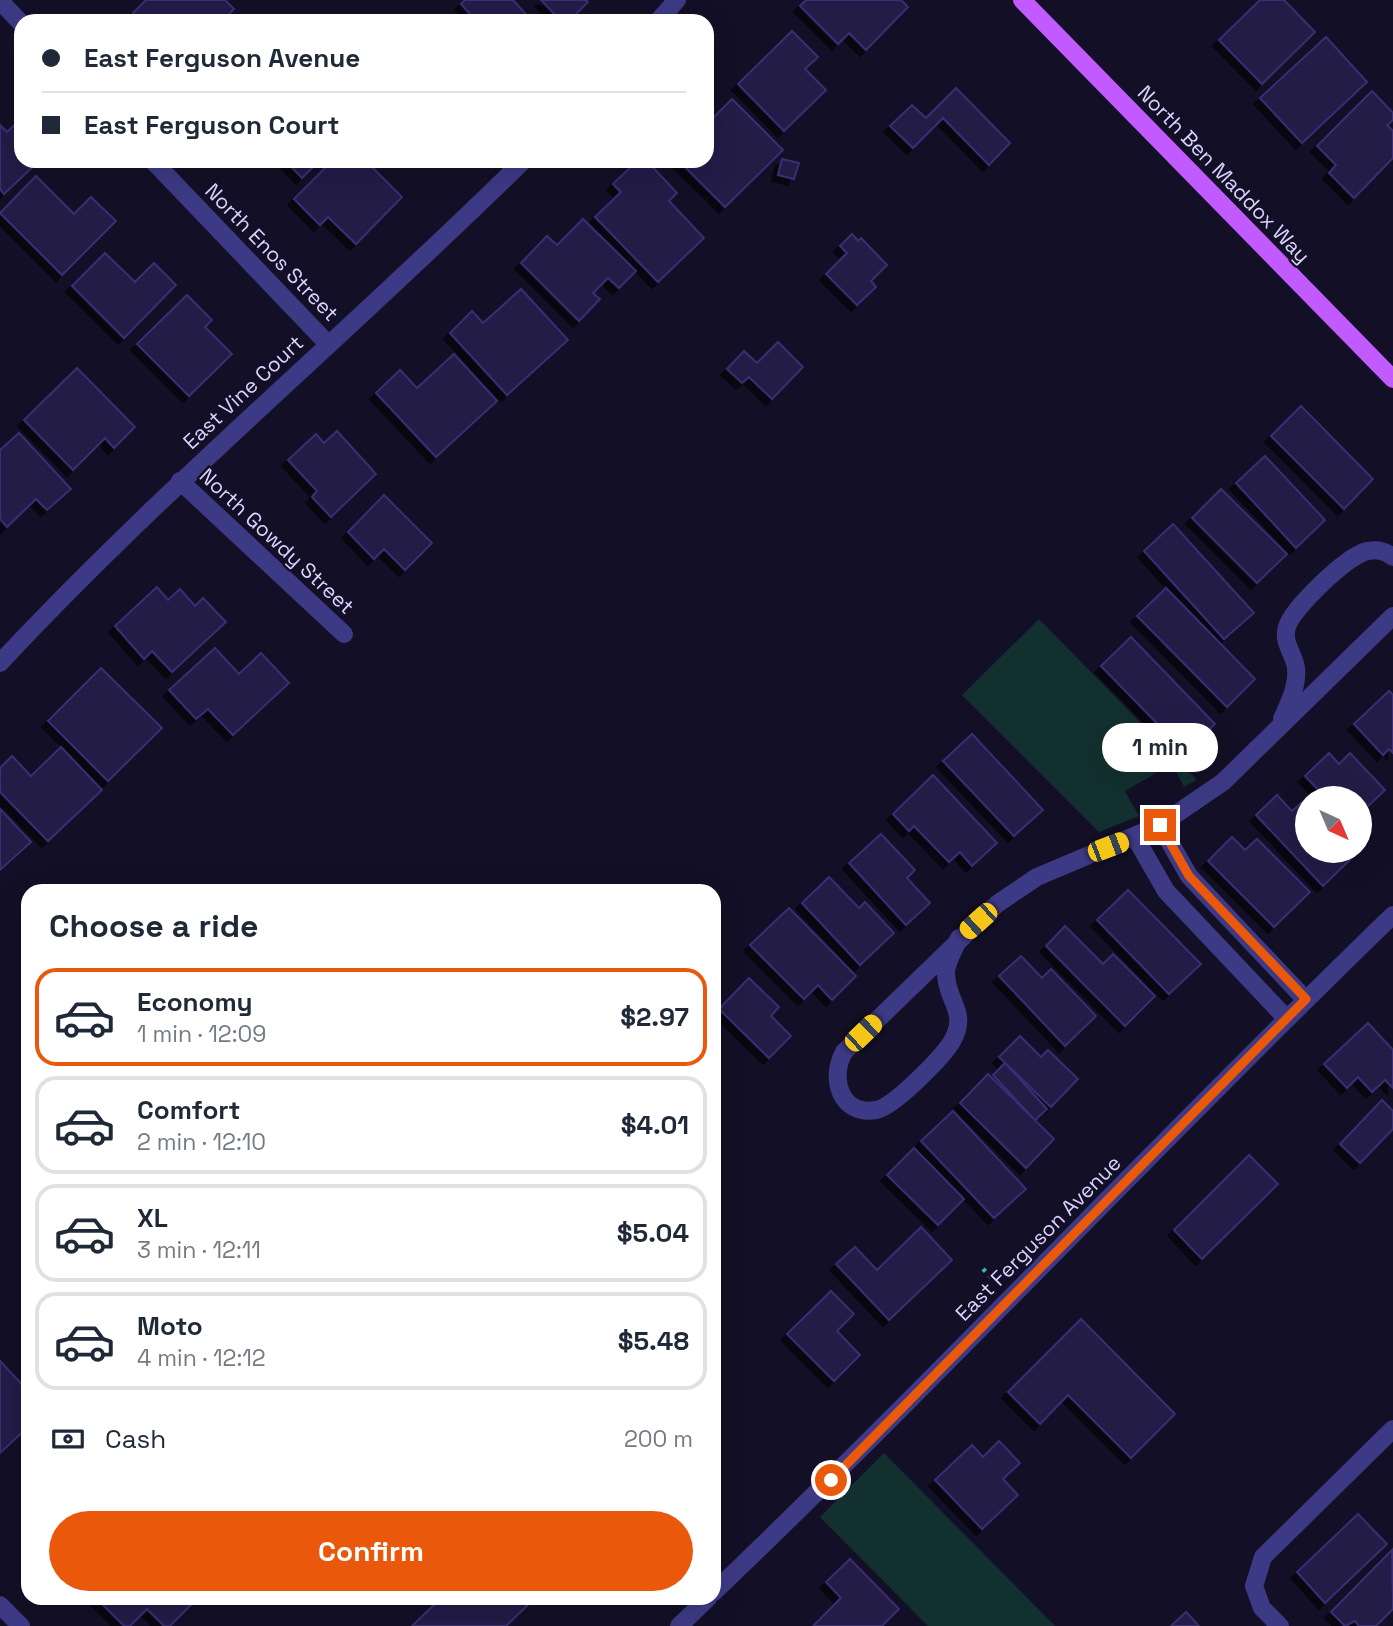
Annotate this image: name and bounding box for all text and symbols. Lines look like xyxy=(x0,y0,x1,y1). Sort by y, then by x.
text: East Ferguson Avenue xyxy=(84,41,360,75)
street label: North Ben Maddox Way xyxy=(1132,79,1316,269)
text: East Ferguson Court xyxy=(84,108,339,142)
street label: North Enos Street xyxy=(199,177,345,327)
street label: East Vine Court xyxy=(177,329,309,455)
street label: North Gowdy Street xyxy=(194,462,360,620)
callout: 1 min xyxy=(1102,724,1218,772)
text: 1 min xyxy=(1132,732,1188,762)
north arrow xyxy=(1295,786,1372,863)
map controls xyxy=(1295,786,1372,863)
route end xyxy=(1144,809,1176,841)
car xyxy=(1085,830,1132,864)
car xyxy=(956,899,1001,943)
text: Choose a ride xyxy=(49,906,259,946)
text: Economy xyxy=(137,985,253,1019)
icon: car xyxy=(53,986,116,1049)
text: $2.97 xyxy=(620,1000,689,1034)
car xyxy=(841,1011,886,1055)
text: 1 min · 12:09 xyxy=(137,1019,266,1049)
text: Comfort xyxy=(137,1093,240,1127)
icon: car xyxy=(53,1094,116,1157)
text: $4.01 xyxy=(621,1108,689,1142)
text: 2 min · 12:10 xyxy=(137,1127,266,1157)
street label: East Ferguson Avenue xyxy=(949,1149,1127,1327)
text: XL xyxy=(137,1201,168,1235)
icon: car xyxy=(53,1202,116,1265)
text: $5.04 xyxy=(617,1216,689,1250)
text: 3 min · 12:11 xyxy=(137,1235,261,1265)
text: Moto xyxy=(137,1309,203,1343)
icon: car xyxy=(53,1310,116,1373)
text: $5.48 xyxy=(618,1324,689,1358)
text: 4 min · 12:12 xyxy=(137,1343,266,1373)
icon: cash xyxy=(49,1420,87,1458)
text: Cash xyxy=(105,1422,166,1456)
text: 200 m xyxy=(624,1424,693,1454)
route start xyxy=(815,1464,847,1496)
button: Confirm xyxy=(49,1511,693,1591)

